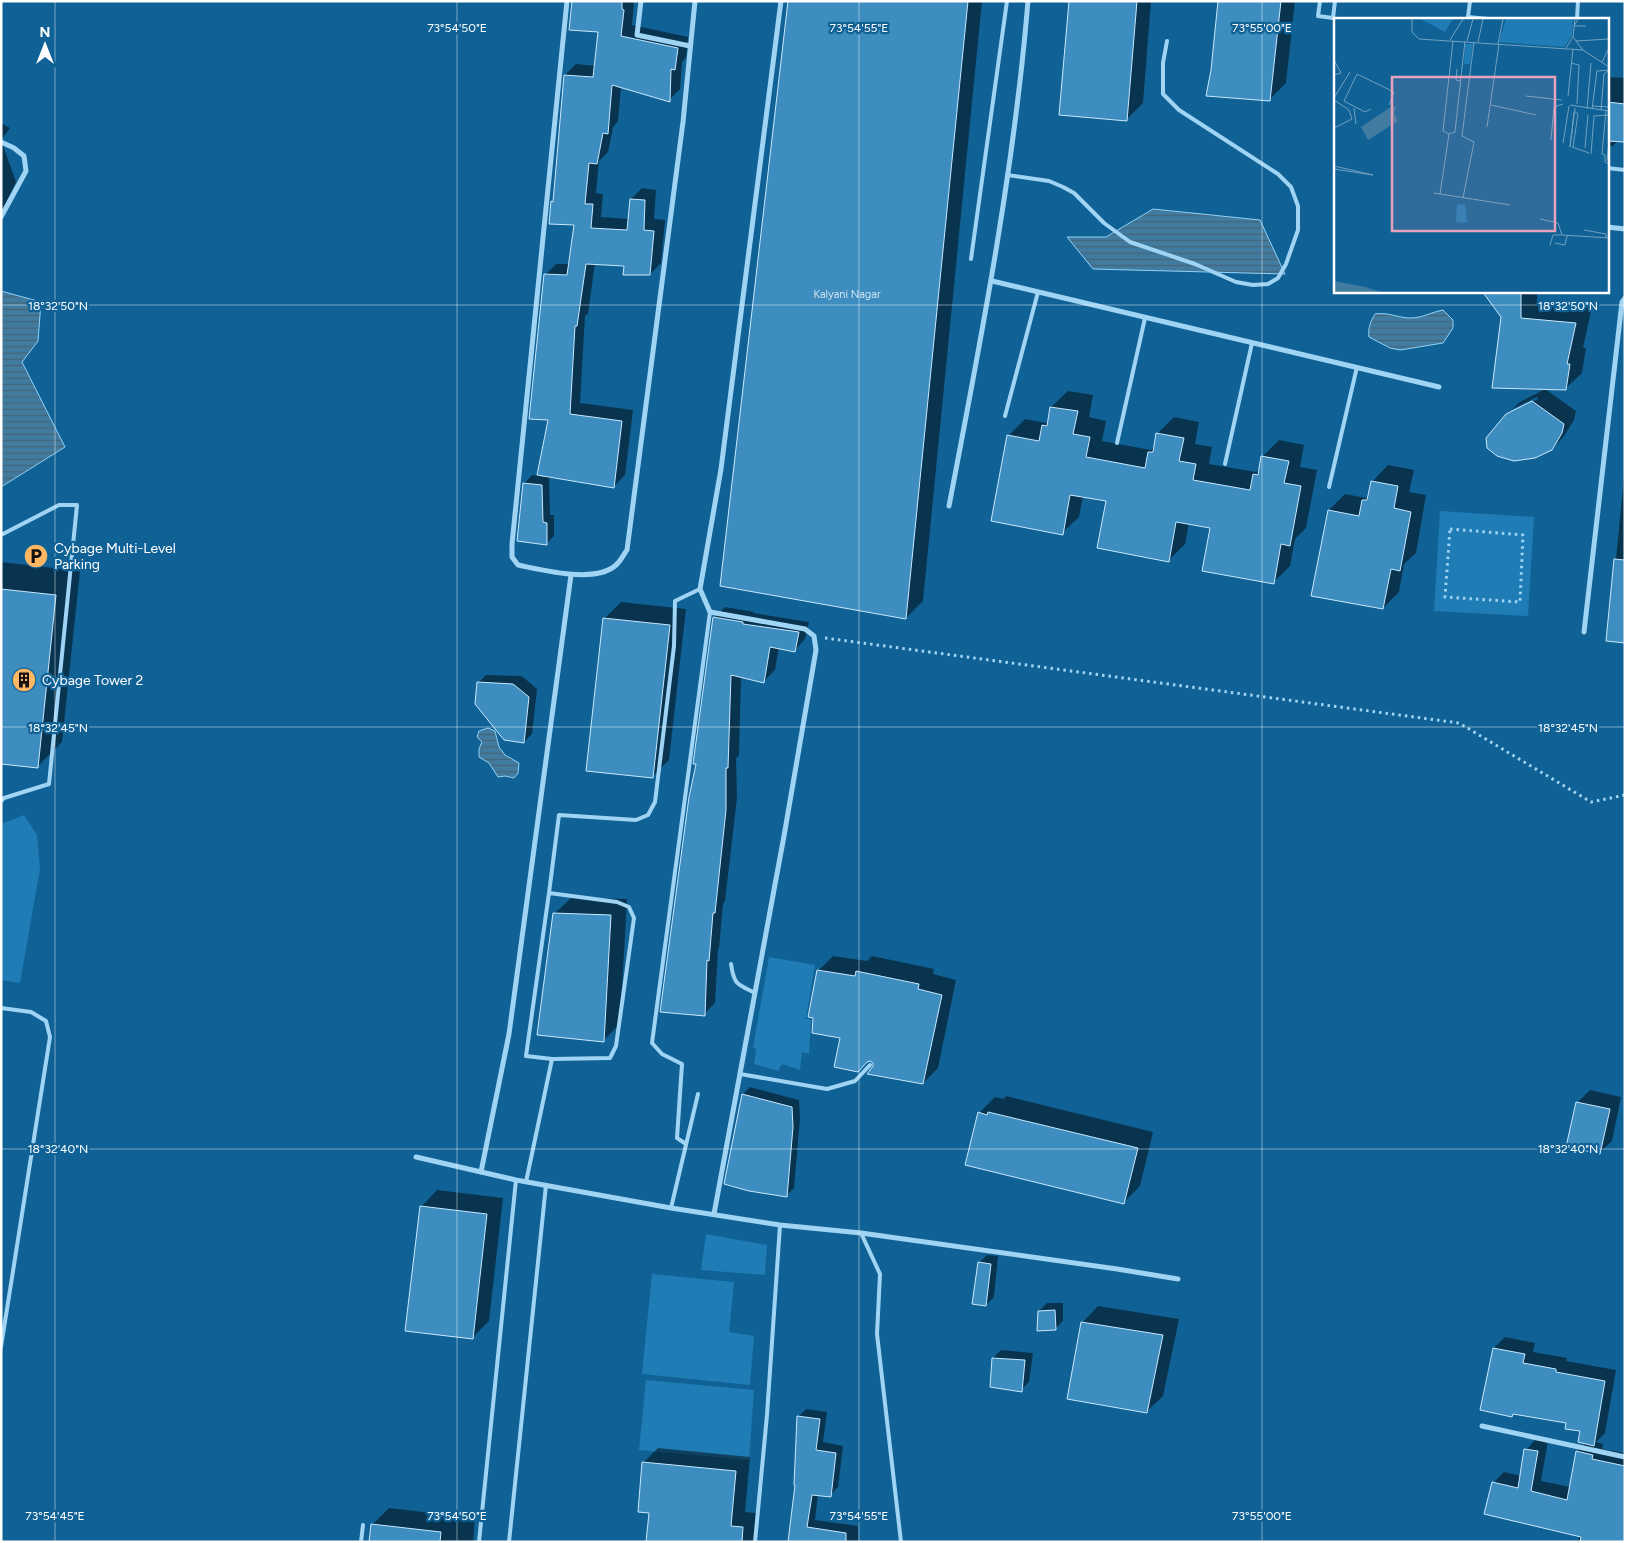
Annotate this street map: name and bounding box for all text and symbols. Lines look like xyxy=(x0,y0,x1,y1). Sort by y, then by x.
inset map xyxy=(1334,18,1608,292)
north arrow xyxy=(20,20,70,70)
text: 73°54'50"E xyxy=(427,21,487,35)
text: 73°54'55"E xyxy=(830,21,888,35)
text: 73°55'00"E xyxy=(1232,21,1292,35)
text: N xyxy=(40,24,50,41)
house number: Kalyani Nagar xyxy=(813,288,881,301)
text: 18°32'50"N xyxy=(28,299,88,313)
text: 18°32'50"N xyxy=(1538,299,1598,313)
place label: Cybage Multi-Level Parking xyxy=(54,540,176,573)
parking icon: Cybage Multi-Level Parking xyxy=(23,543,49,569)
building icon: Cybage Tower 2 xyxy=(11,667,37,693)
place label: Cybage Tower 2 xyxy=(42,672,143,689)
text: 18°32'45"N xyxy=(28,721,88,735)
text: 18°32'45"N xyxy=(1538,721,1598,735)
text: 18°32'40"N xyxy=(28,1142,88,1156)
text: 18°32'40"N xyxy=(1538,1142,1598,1156)
text: 73°54'45"E xyxy=(25,1509,85,1523)
text: 73°54'50"E xyxy=(427,1509,487,1523)
text: 73°54'55"E xyxy=(830,1509,888,1523)
text: 73°55'00"E xyxy=(1232,1509,1292,1523)

